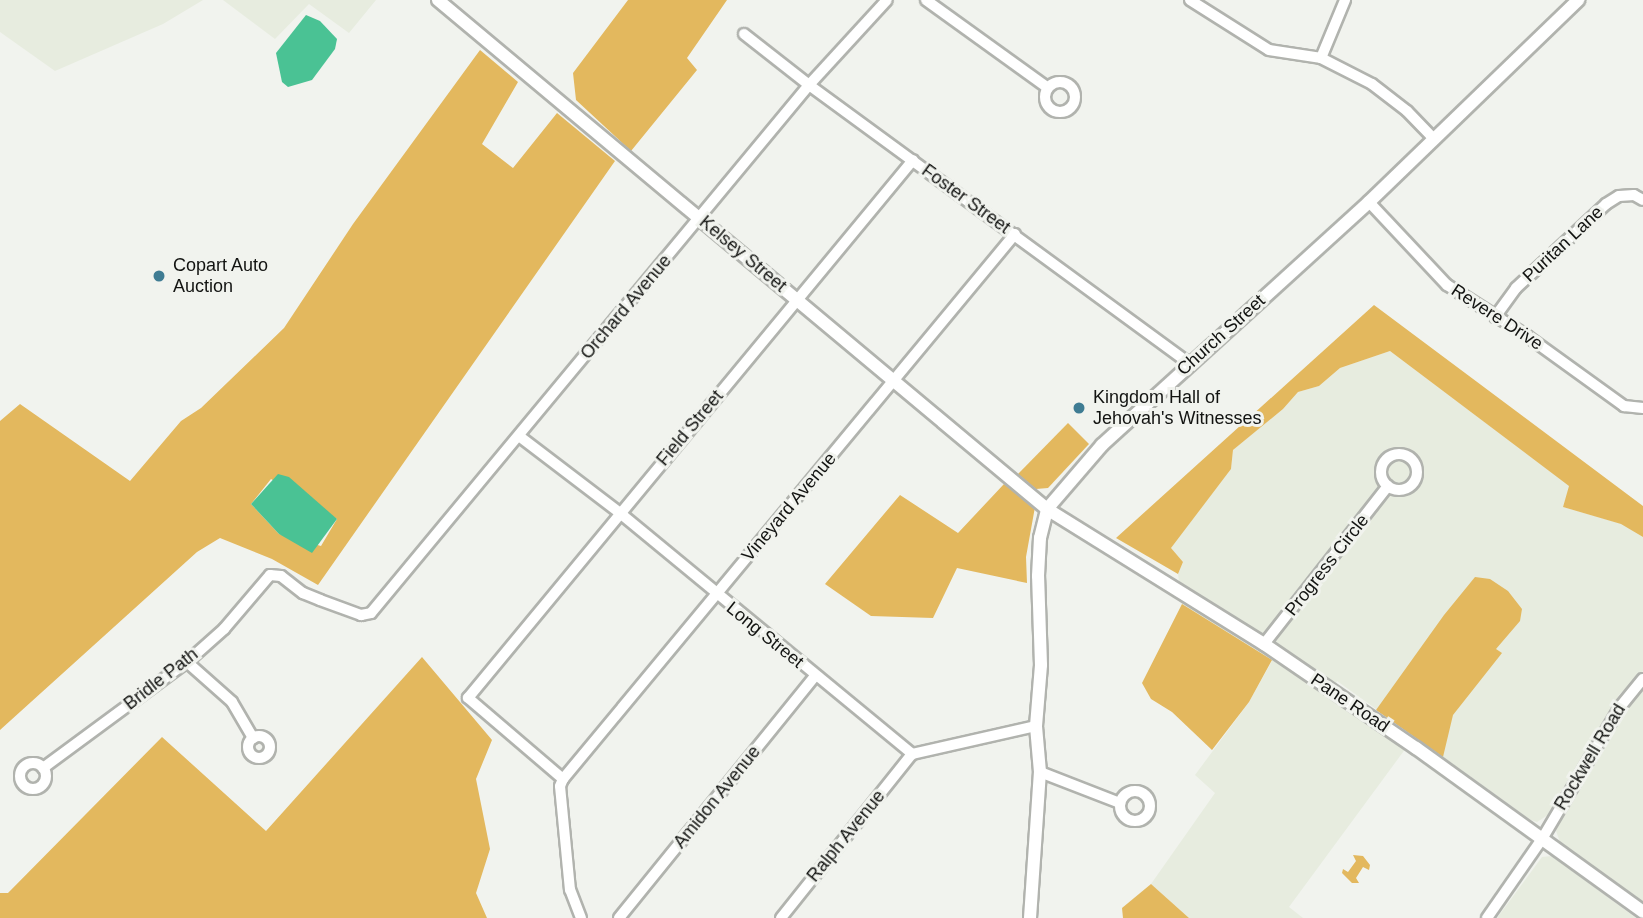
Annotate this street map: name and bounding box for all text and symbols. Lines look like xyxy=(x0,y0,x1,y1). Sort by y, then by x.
street label: Foster Street xyxy=(918,160,1014,238)
street label: Puritan Lane xyxy=(1518,201,1608,287)
street label: Kelsey Street xyxy=(695,211,791,297)
street label: Orchard Avenue xyxy=(576,250,676,364)
place label: Copart Auto Auction xyxy=(173,255,269,298)
marker: Copart Auto Auction xyxy=(151,268,167,284)
street label: Revere Drive xyxy=(1447,279,1547,355)
street label: Church Street xyxy=(1173,290,1269,380)
street label: Field Street xyxy=(652,386,728,470)
place label: Kingdom Hall of Jehovah's Witnesses xyxy=(1093,387,1262,430)
marker: Kingdom Hall of Jehovah's Witnesses xyxy=(1071,400,1087,416)
street label: Vineyard Avenue xyxy=(737,448,841,566)
street label: Progress Circle xyxy=(1281,510,1373,620)
street label: Long Street xyxy=(722,597,808,673)
street label: Bridle Path xyxy=(120,643,202,715)
street label: Pane Road xyxy=(1307,669,1393,737)
street label: Rockwell Road xyxy=(1550,700,1630,814)
street label: Amidon Avenue xyxy=(669,741,765,853)
street label: Ralph Avenue xyxy=(802,785,890,887)

